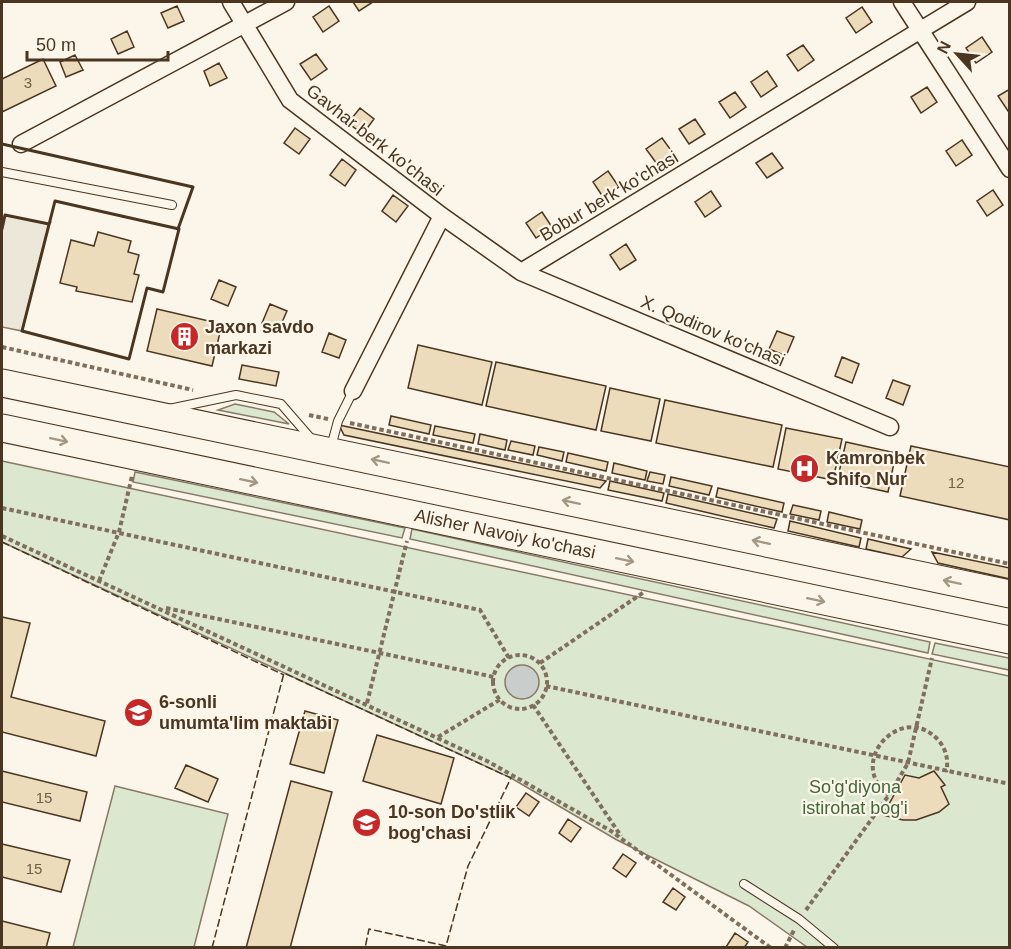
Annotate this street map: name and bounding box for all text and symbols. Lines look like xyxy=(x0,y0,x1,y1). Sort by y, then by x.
scale bar xyxy=(27,24,168,62)
north arrow xyxy=(927,24,987,84)
text: 50 m xyxy=(36,35,76,55)
text: N xyxy=(934,38,954,56)
house number: 3 xyxy=(24,74,32,91)
street label: Gavhar berk ko'chasi xyxy=(302,80,448,200)
street label: Bobur berk ko'chasi xyxy=(536,147,682,245)
street label: X. Qodirov ko'chasi xyxy=(638,292,788,370)
place label: Jaxon savdo markazi xyxy=(205,317,314,358)
building icon: Jaxon savdo markazi xyxy=(168,321,200,353)
one-way arrow xyxy=(49,435,68,447)
place label: Kamronbek Shifo Nur xyxy=(826,448,926,489)
hospital icon: Kamronbek Shifo Nur xyxy=(789,452,821,484)
one-way arrow xyxy=(371,455,390,466)
house number: 12 xyxy=(948,474,964,491)
one-way arrow xyxy=(239,476,259,487)
one-way arrow xyxy=(561,495,580,507)
street label: Alisher Navoiy ko'chasi xyxy=(413,505,597,563)
one-way arrow xyxy=(752,536,772,547)
one-way arrow xyxy=(615,555,634,566)
one-way arrow xyxy=(943,576,963,587)
one-way arrow xyxy=(806,595,825,606)
place label: 6-sonli umumta'lim maktabi xyxy=(159,692,332,733)
school or university icon: 6-sonli umumta'lim maktabi xyxy=(122,696,154,728)
park label: So'g'diyona istirohat bog'i xyxy=(802,777,908,818)
house number: 15 xyxy=(36,789,52,806)
place label: 10-son Do'stlik bog'chasi xyxy=(388,802,516,843)
school or university icon: 10-son Do'stlik bog'chasi xyxy=(351,806,383,838)
house number: 15 xyxy=(26,860,42,877)

